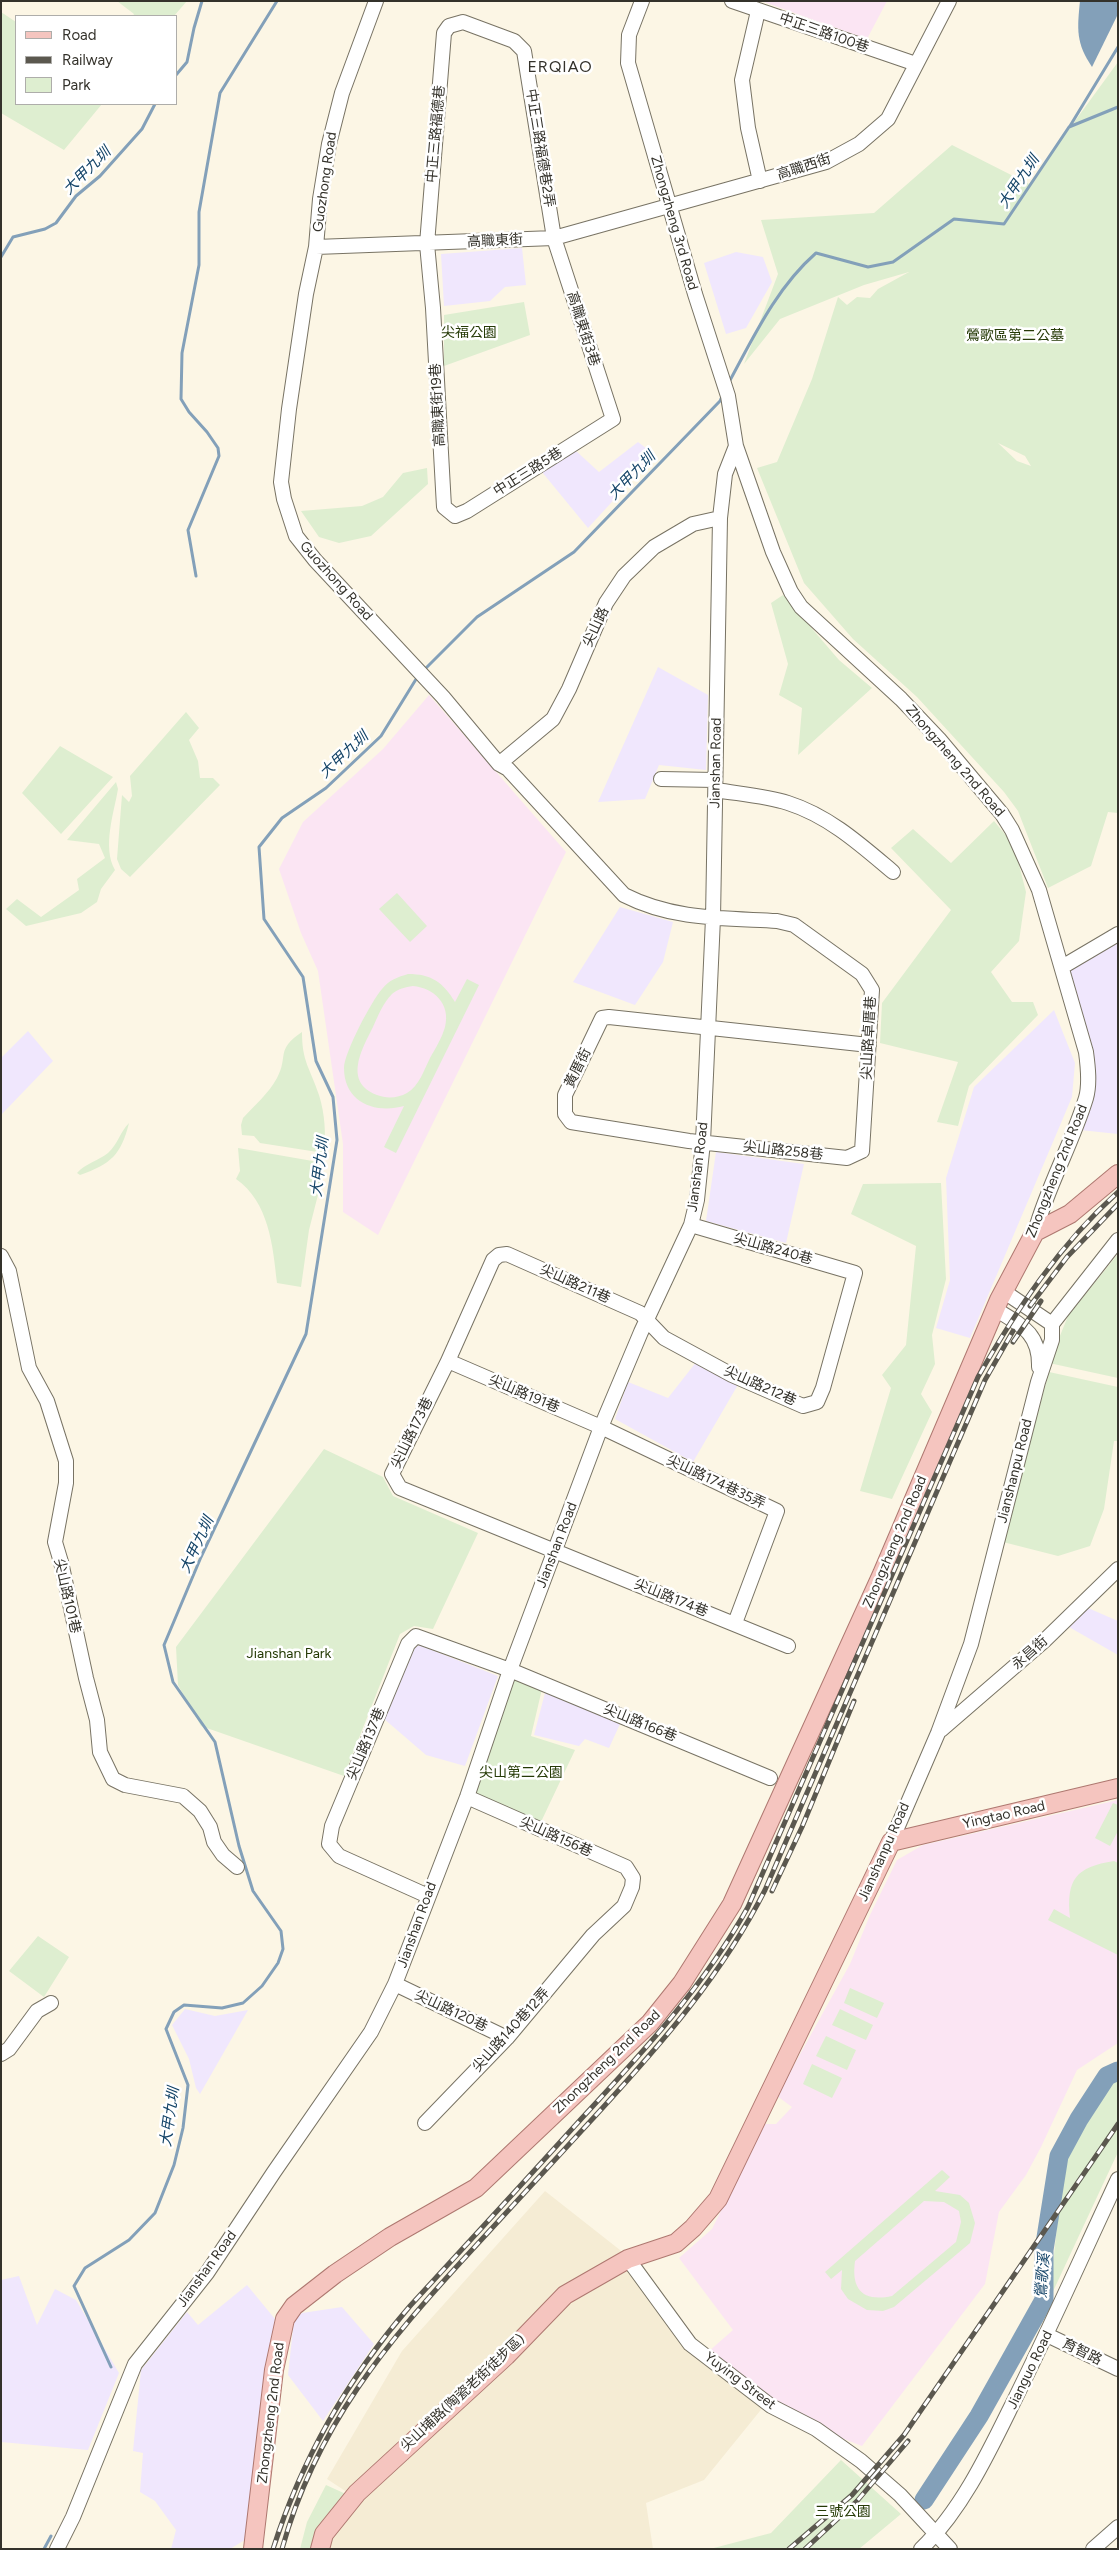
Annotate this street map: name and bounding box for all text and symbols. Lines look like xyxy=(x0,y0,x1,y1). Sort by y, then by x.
street label: 中正三路100巷 xyxy=(777,10,871,56)
legend xyxy=(15,15,178,105)
text: Road xyxy=(62,26,97,44)
text: Railway xyxy=(62,51,113,69)
district label: ERQIAO xyxy=(527,57,593,77)
text: Park xyxy=(62,76,91,94)
street label: 中正三路福德巷 xyxy=(423,84,449,184)
street label: 中正三路福德巷2弄 xyxy=(522,88,558,208)
street label: Guozhong Road xyxy=(310,131,340,233)
water label: 大甲九圳 xyxy=(59,143,115,199)
street label: 高職西街 xyxy=(775,150,833,184)
water label: 大甲九圳 xyxy=(995,152,1043,212)
street label: Zhongzheng 3rd Road xyxy=(647,154,701,292)
street label: 高職東街 xyxy=(467,231,523,251)
street label: 高職東街3巷 xyxy=(563,289,603,369)
park label: 尖福公園 xyxy=(441,325,497,341)
park label: 鶯歌區第二公墓 xyxy=(966,328,1064,344)
street label: 高職東街19巷 xyxy=(427,363,449,447)
street label: 中正三路5巷 xyxy=(490,444,566,500)
water label: 大甲九圳 xyxy=(605,448,659,504)
street label: Guozhong Road xyxy=(296,538,376,624)
street label: 尖山路 xyxy=(580,604,612,650)
street label: Zhongzheng 2nd Road xyxy=(902,702,1008,820)
street label: Jianshan Road xyxy=(707,718,725,808)
water label: 大甲九圳 xyxy=(316,728,372,782)
street label: 尖山路卓厝巷 xyxy=(858,996,880,1080)
street label: 黃厝街 xyxy=(561,1045,595,1091)
street label: Zhongzheng 2nd Road xyxy=(1023,1102,1091,1240)
street label: Jianshan Road xyxy=(684,1121,712,1213)
water label: 大甲九圳 xyxy=(307,1136,333,1198)
street label: 尖山路258巷 xyxy=(742,1138,824,1164)
street label: 尖山路240巷 xyxy=(732,1230,814,1268)
street label: 尖山路211巷 xyxy=(537,1261,613,1307)
street label: 尖山路212巷 xyxy=(721,1363,799,1409)
street label: 尖山路191巷 xyxy=(486,1372,562,1416)
street label: 尖山路173巷 xyxy=(388,1395,436,1471)
street label: Jianshanpu Road xyxy=(994,1417,1036,1525)
street label: 尖山路174巷35弄 xyxy=(664,1452,768,1512)
street label: Zhongzheng 2nd Road xyxy=(859,1473,931,1611)
street label: Jianshan Road xyxy=(533,1500,581,1590)
water label: 大甲九圳 xyxy=(176,1514,218,1576)
street label: 尖山路101巷 xyxy=(50,1557,84,1635)
street label: 尖山路174巷 xyxy=(632,1576,710,1620)
street label: 永昌街 xyxy=(1009,1633,1051,1673)
park label: Jianshan Park xyxy=(247,1646,331,1662)
street label: 尖山路166巷 xyxy=(601,1701,679,1745)
street label: 尖山路137巷 xyxy=(343,1705,389,1783)
park label: 尖山第二公園 xyxy=(479,1765,563,1781)
street label: Yingtao Road xyxy=(961,1797,1047,1833)
street label: Jianshanpu Road xyxy=(855,1800,913,1904)
street label: 尖山路156巷 xyxy=(517,1814,595,1860)
street label: Jianshan Road xyxy=(394,1880,440,1970)
street label: 尖山路140巷12弄 xyxy=(469,1985,553,2075)
street label: 尖山路120巷 xyxy=(412,1987,490,2035)
street label: Zhongzheng 2nd Road xyxy=(550,2007,664,2117)
water label: 大甲九圳 xyxy=(157,2086,183,2148)
street label: Jianshan Road xyxy=(174,2228,240,2310)
water label: 鶯歌溪 xyxy=(1032,2253,1054,2299)
street label: Jianguo Road xyxy=(1004,2328,1056,2412)
street label: 尖山埔路(陶瓷老街徒步區) xyxy=(397,2331,529,2455)
street label: 育智路 xyxy=(1059,2335,1105,2369)
street label: Zhongzheng 2nd Road xyxy=(254,2341,288,2485)
street label: Yuying Street xyxy=(701,2349,779,2413)
park label: 三號公園 xyxy=(815,2504,871,2520)

